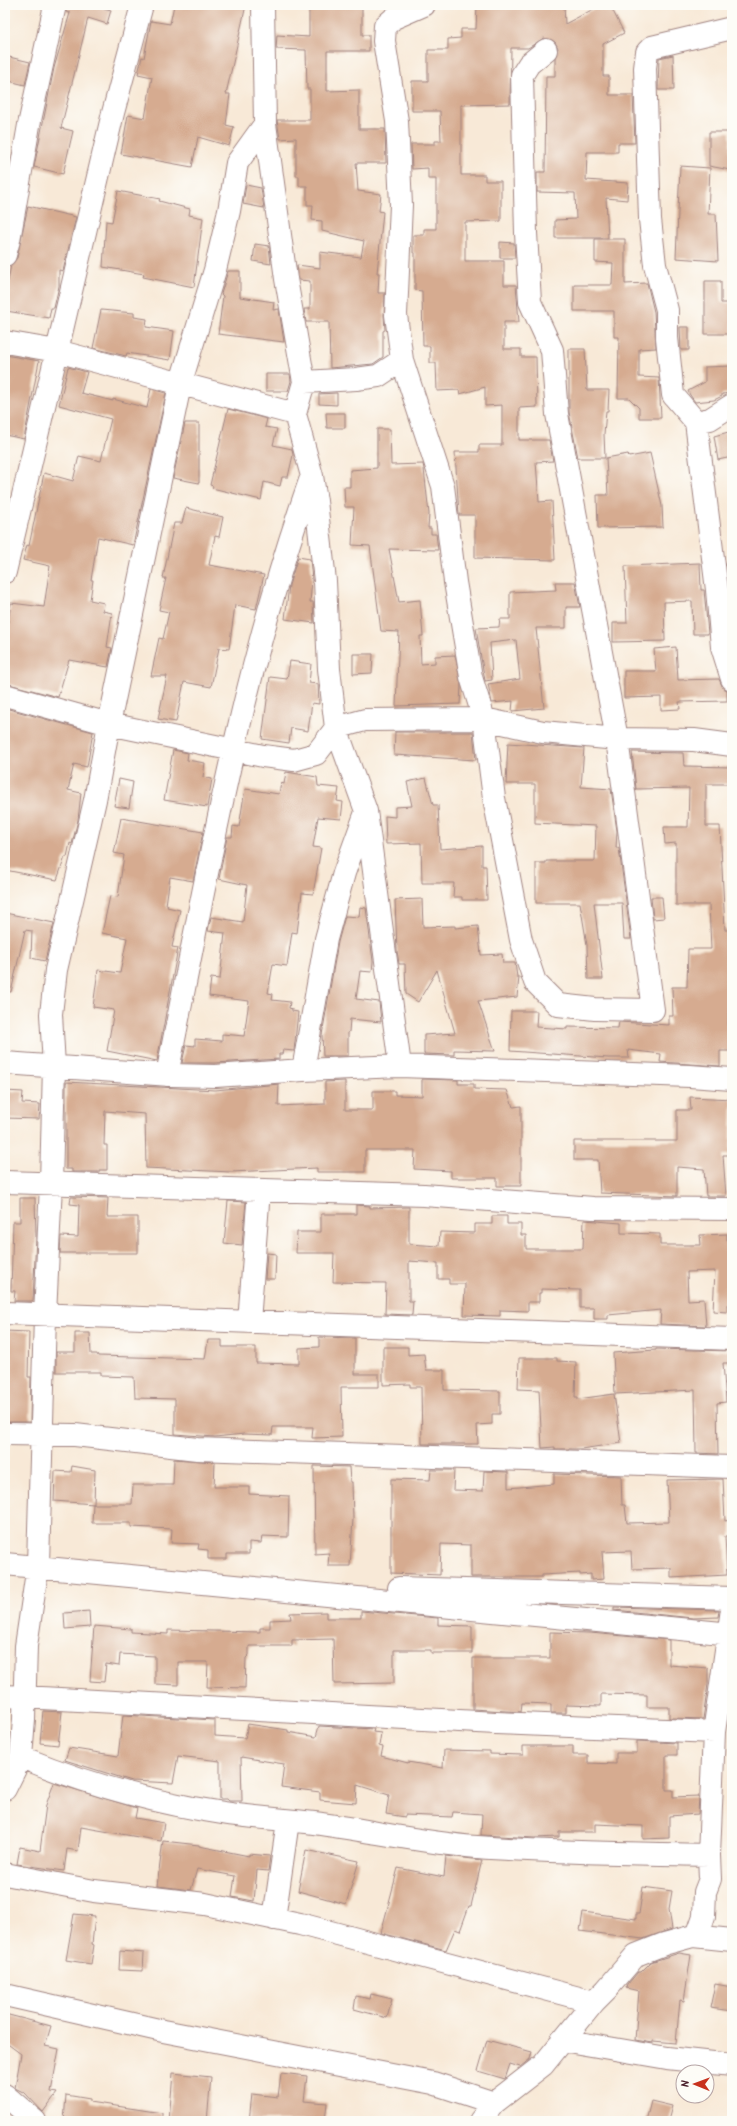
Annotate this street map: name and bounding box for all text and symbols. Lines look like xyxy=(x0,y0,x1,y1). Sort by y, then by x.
north arrow xyxy=(675,2064,715,2104)
text: N xyxy=(677,2080,695,2087)

